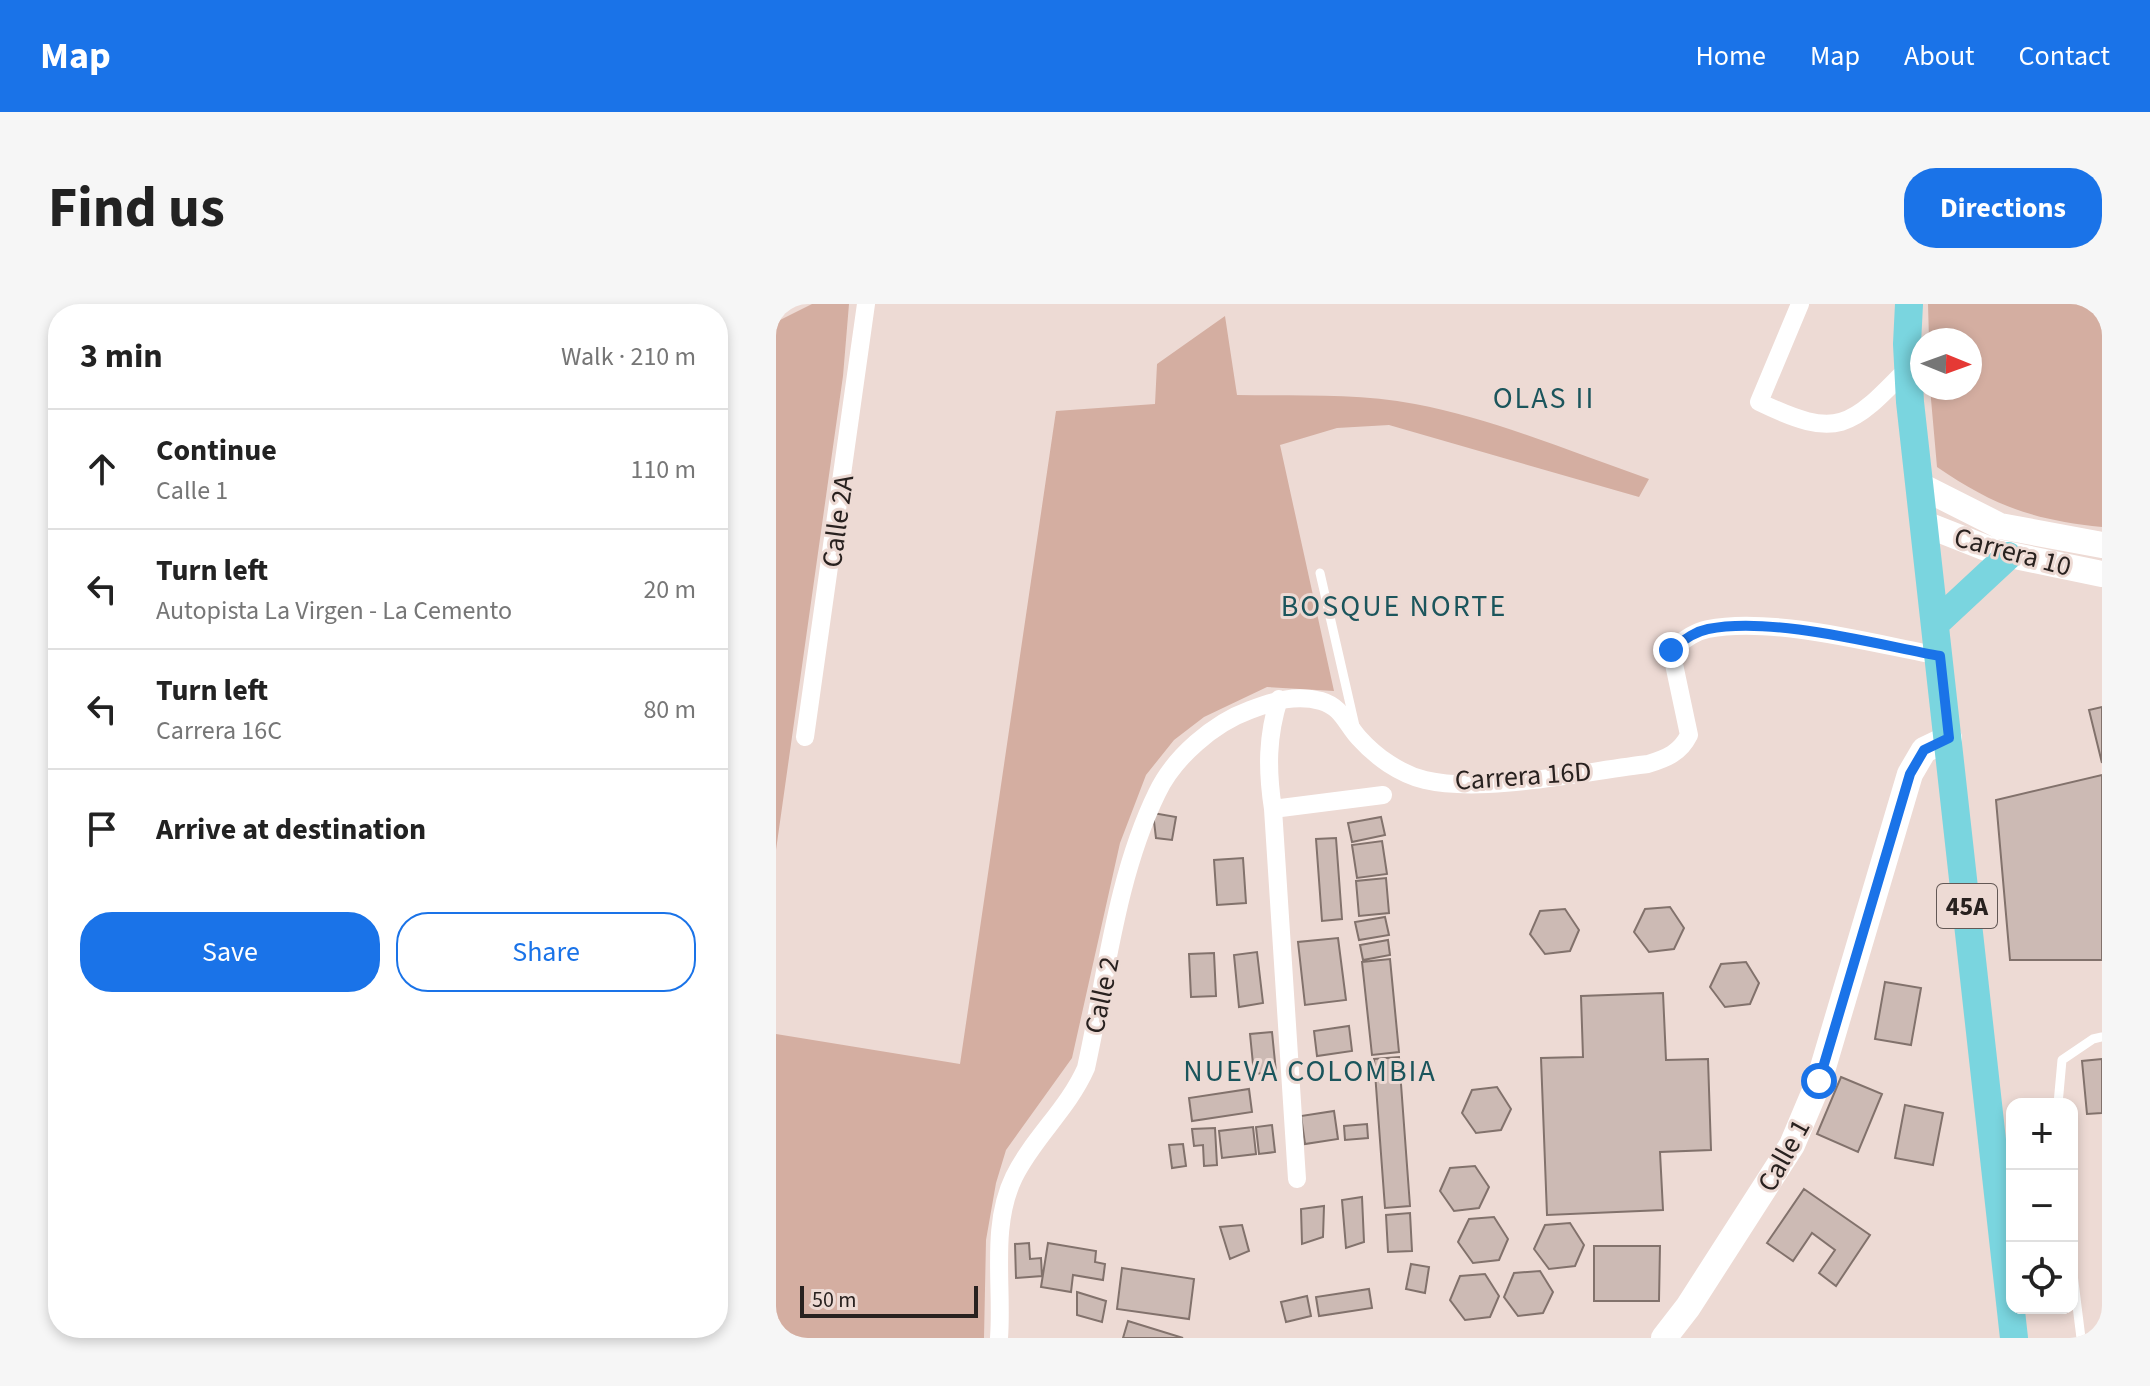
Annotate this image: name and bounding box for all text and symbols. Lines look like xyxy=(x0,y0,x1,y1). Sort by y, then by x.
text: Map xyxy=(40,29,111,83)
text: Home xyxy=(1695,36,1766,76)
text: Map xyxy=(1810,36,1860,76)
text: About xyxy=(1904,36,1975,76)
text: Contact xyxy=(2019,36,2110,76)
button: Directions xyxy=(1904,168,2102,248)
text: Find us xyxy=(48,169,225,248)
north arrow xyxy=(1910,328,1982,400)
text: 3 min xyxy=(80,332,163,381)
text: Walk · 210 m xyxy=(561,338,696,375)
district label: OLAS II xyxy=(1493,377,1595,420)
text: Continue xyxy=(156,429,277,472)
icon: ahead xyxy=(80,447,124,491)
text: 110 m xyxy=(630,451,696,488)
text: Calle 1 xyxy=(156,472,228,509)
street label: Calle 2A xyxy=(812,472,864,570)
street label: Carrera 10 xyxy=(1950,517,2076,587)
text: Turn left xyxy=(156,549,268,592)
icon: left xyxy=(80,567,124,611)
text: 20 m xyxy=(643,571,696,608)
district label: BOSQUE NORTE xyxy=(1281,585,1507,628)
text: Autopista La Virgen - La Cemento xyxy=(156,592,512,629)
route end xyxy=(1653,632,1689,668)
text: Turn left xyxy=(156,669,268,712)
icon: left xyxy=(80,687,124,731)
text: 80 m xyxy=(643,691,696,728)
text: Carrera 16C xyxy=(156,712,282,749)
street label: Carrera 16D xyxy=(1453,751,1593,801)
icon: arrive xyxy=(80,807,124,851)
text: Arrive at destination xyxy=(156,808,426,851)
road number: 45A xyxy=(1937,884,1997,928)
button: Save xyxy=(80,912,380,992)
button: Share xyxy=(396,912,696,992)
street label: Calle 2 xyxy=(1074,953,1130,1037)
district label: NUEVA COLOMBIA xyxy=(1183,1050,1437,1093)
route start xyxy=(1801,1063,1837,1099)
map controls xyxy=(2006,1098,2078,1314)
button: + xyxy=(2006,1098,2078,1170)
street label: Calle 1 xyxy=(1748,1112,1820,1199)
button: − xyxy=(2006,1170,2078,1242)
button: locate xyxy=(2006,1242,2078,1314)
scale bar xyxy=(800,1282,978,1318)
text: 50 m xyxy=(812,1284,857,1316)

